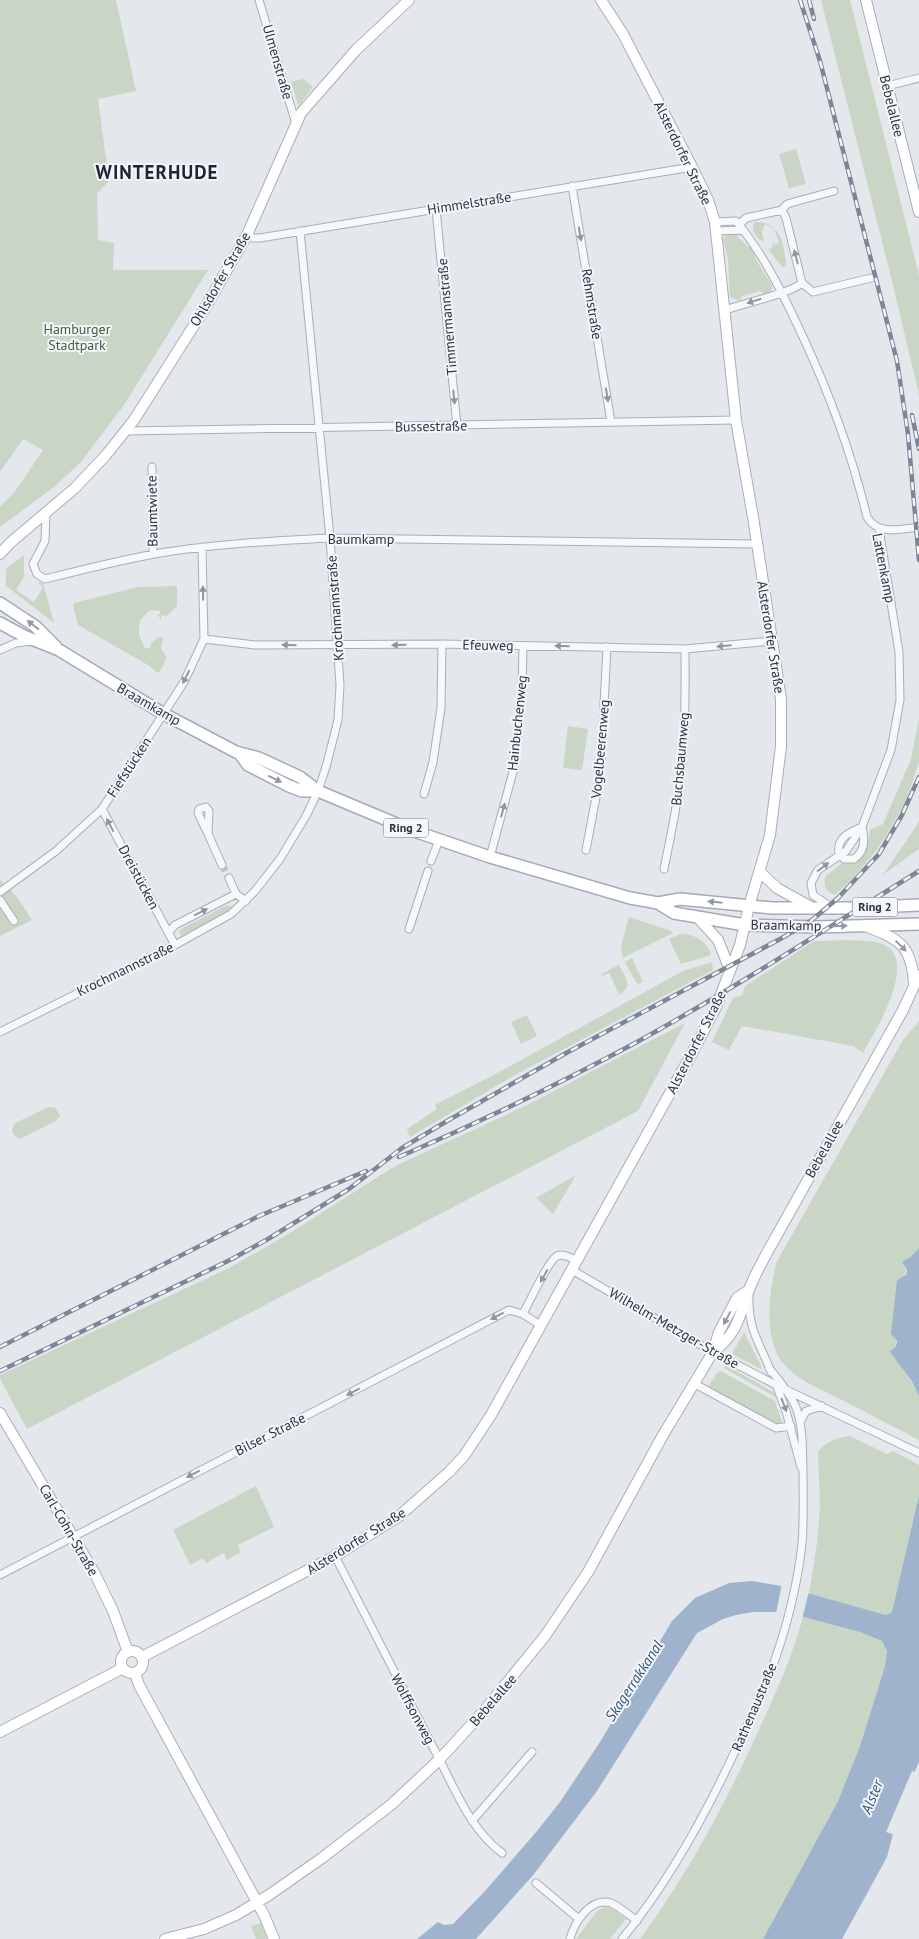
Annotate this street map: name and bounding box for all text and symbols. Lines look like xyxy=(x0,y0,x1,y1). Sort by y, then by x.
street label: Ulmenstraße xyxy=(259,22,297,102)
street label: Bebelallee xyxy=(876,73,908,139)
street label: Alsterdorfer Straße xyxy=(650,98,716,208)
district label: WINTERHUDE xyxy=(96,160,218,184)
street label: Himmelstraße xyxy=(426,187,512,219)
one-way arrow xyxy=(577,227,585,243)
street label: Ohlsdorfer Straße xyxy=(186,229,254,329)
one-way arrow xyxy=(792,249,800,264)
street label: Timmermannstraße xyxy=(433,258,461,376)
street label: Rehmstraße xyxy=(578,267,606,341)
one-way arrow xyxy=(746,297,761,305)
park label: Hamburger Stadtpark xyxy=(44,320,111,354)
one-way arrow xyxy=(603,387,611,403)
one-way arrow xyxy=(451,389,459,405)
street label: Bussestraße xyxy=(395,416,467,436)
street label: Baumtwiete xyxy=(142,475,162,547)
street label: Baumkamp xyxy=(328,530,394,548)
street label: Lattenkamp xyxy=(868,532,900,604)
street label: Krochmannstraße xyxy=(322,555,348,661)
street label: Alsterdorfer Straße xyxy=(753,579,789,695)
one-way arrow xyxy=(199,585,207,601)
one-way arrow xyxy=(27,619,40,630)
street label: Efeuweg xyxy=(462,636,514,654)
one-way arrow xyxy=(281,641,297,649)
one-way arrow xyxy=(391,641,407,649)
one-way arrow xyxy=(554,642,570,650)
one-way arrow xyxy=(716,643,732,651)
one-way arrow xyxy=(182,670,190,685)
street label: Hainbuchenweg xyxy=(503,674,531,772)
street label: Braamkamp xyxy=(114,679,184,729)
street label: Vogelbeerenweg xyxy=(587,699,613,800)
street label: Buchsbaumweg xyxy=(667,712,693,806)
street label: Fiefstücken xyxy=(103,733,155,801)
one-way arrow xyxy=(268,775,283,783)
one-way arrow xyxy=(499,803,507,818)
one-way arrow xyxy=(106,818,115,832)
road number: Ring 2 xyxy=(384,818,428,838)
street label: Dreistücken xyxy=(114,842,164,912)
one-way arrow xyxy=(816,862,830,872)
one-way arrow xyxy=(706,898,722,906)
road number: Ring 2 xyxy=(852,898,898,916)
one-way arrow xyxy=(194,908,209,916)
street label: Braamkamp xyxy=(750,915,822,935)
one-way arrow xyxy=(832,921,848,929)
street label: Krochmannstraße xyxy=(74,938,176,1000)
one-way arrow xyxy=(894,939,906,951)
street label: Alsterdorfer Straße xyxy=(662,987,730,1097)
street label: Bebelallee xyxy=(801,1117,847,1181)
one-way arrow xyxy=(540,1269,548,1283)
street label: Wilhelm-Metzger-Straße xyxy=(606,1283,742,1373)
one-way arrow xyxy=(489,1312,504,1320)
one-way arrow xyxy=(722,1312,731,1325)
one-way arrow xyxy=(345,1388,360,1396)
one-way arrow xyxy=(780,1398,788,1413)
street label: Bilser Straße xyxy=(232,1409,308,1459)
one-way arrow xyxy=(186,1470,200,1478)
street label: Carl-Cohn-Straße xyxy=(35,1481,103,1579)
street label: Alsterdorfer Straße xyxy=(303,1503,409,1579)
water label: Skagerrakkanal xyxy=(600,1637,667,1725)
street label: Rathenaustraße xyxy=(727,1660,781,1754)
street label: Bebelallee xyxy=(465,1670,521,1730)
street label: Wolffsonweg xyxy=(387,1671,439,1747)
water label: Alster xyxy=(856,1776,887,1817)

